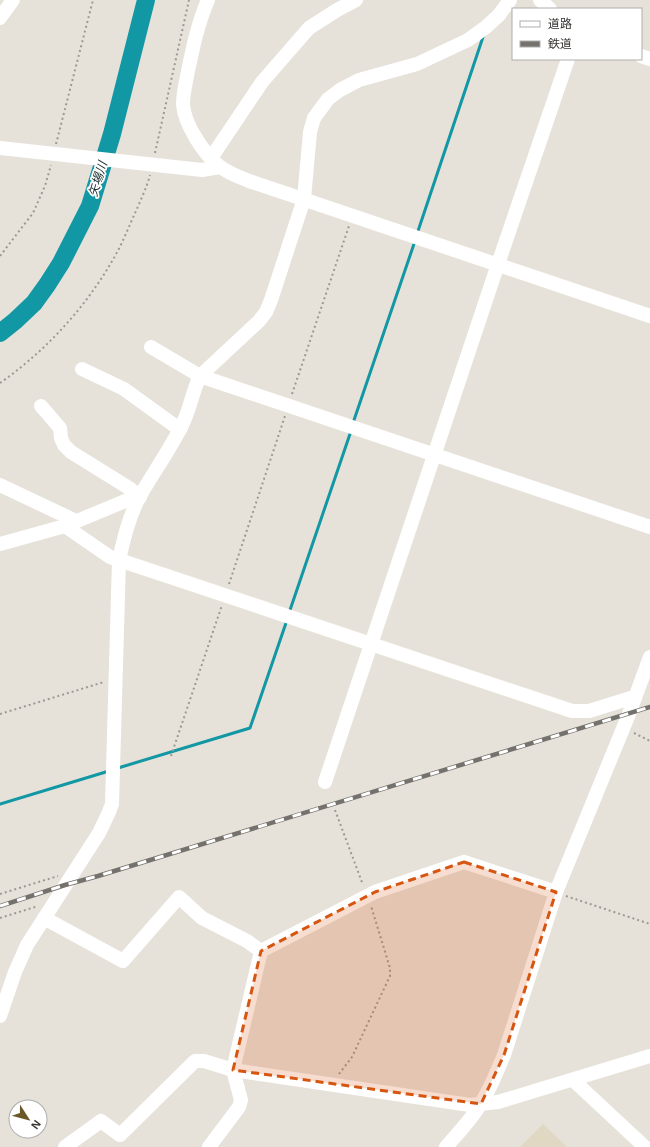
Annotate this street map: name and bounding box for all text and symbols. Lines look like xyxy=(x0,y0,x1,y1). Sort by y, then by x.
legend xyxy=(512,8,642,60)
text: 道路 xyxy=(548,17,572,31)
text: 鉄道 xyxy=(548,37,572,51)
water label: 矢場川 xyxy=(86,158,111,198)
north arrow xyxy=(8,1099,48,1139)
text: N xyxy=(29,1118,43,1132)

